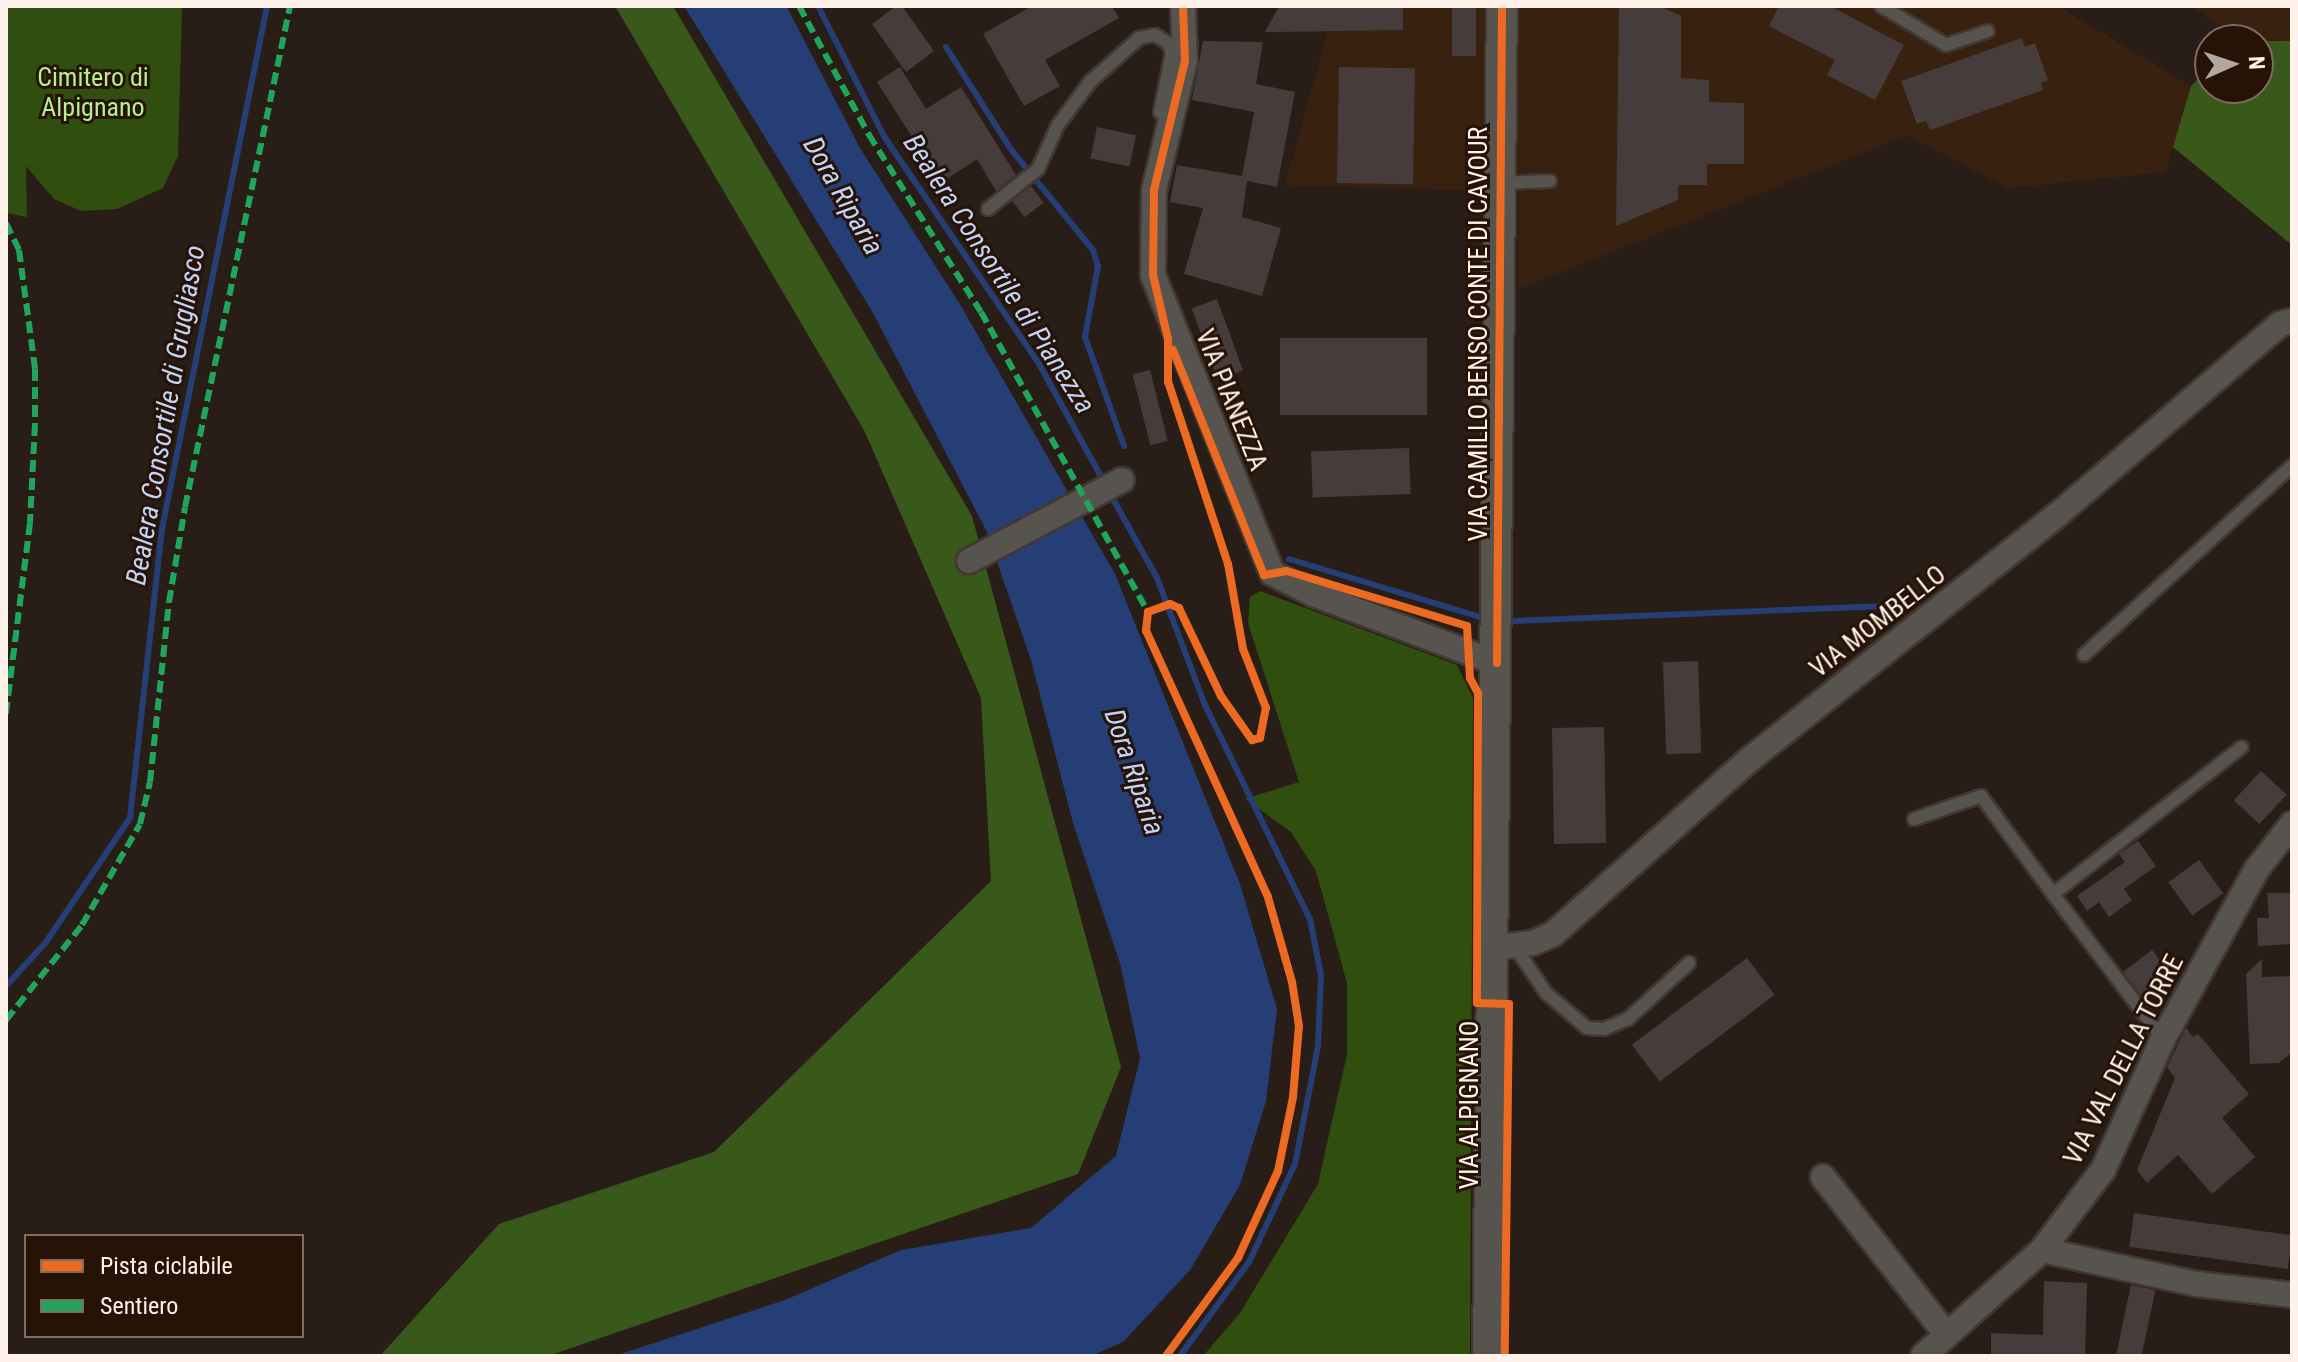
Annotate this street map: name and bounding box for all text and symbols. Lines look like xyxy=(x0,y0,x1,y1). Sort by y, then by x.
north arrow xyxy=(2194,24,2274,104)
text: N xyxy=(2244,55,2269,70)
park label: Cimitero di Alpignano xyxy=(37,62,149,124)
street label: VIA CAMILLO BENSO CONTE DI CAVOUR xyxy=(1463,127,1495,541)
water label: Bealera Consortile di Pianezza xyxy=(896,128,1102,420)
water label: Dora Riparia xyxy=(796,131,890,261)
water label: Bealera Consortile di Grugliasco xyxy=(120,243,212,587)
street label: VIA PIANEZZA xyxy=(1188,325,1274,475)
street label: VIA MOMBELLO xyxy=(1804,559,1952,685)
water label: Dora Riparia xyxy=(1097,705,1171,839)
street label: VIA VAL DELLA TORRE xyxy=(2057,949,2191,1171)
street label: VIA ALPIGNANO xyxy=(1454,1021,1486,1189)
legend xyxy=(24,1234,304,1338)
text: Pista ciclabile xyxy=(100,1252,233,1280)
text: Sentiero xyxy=(100,1292,178,1320)

